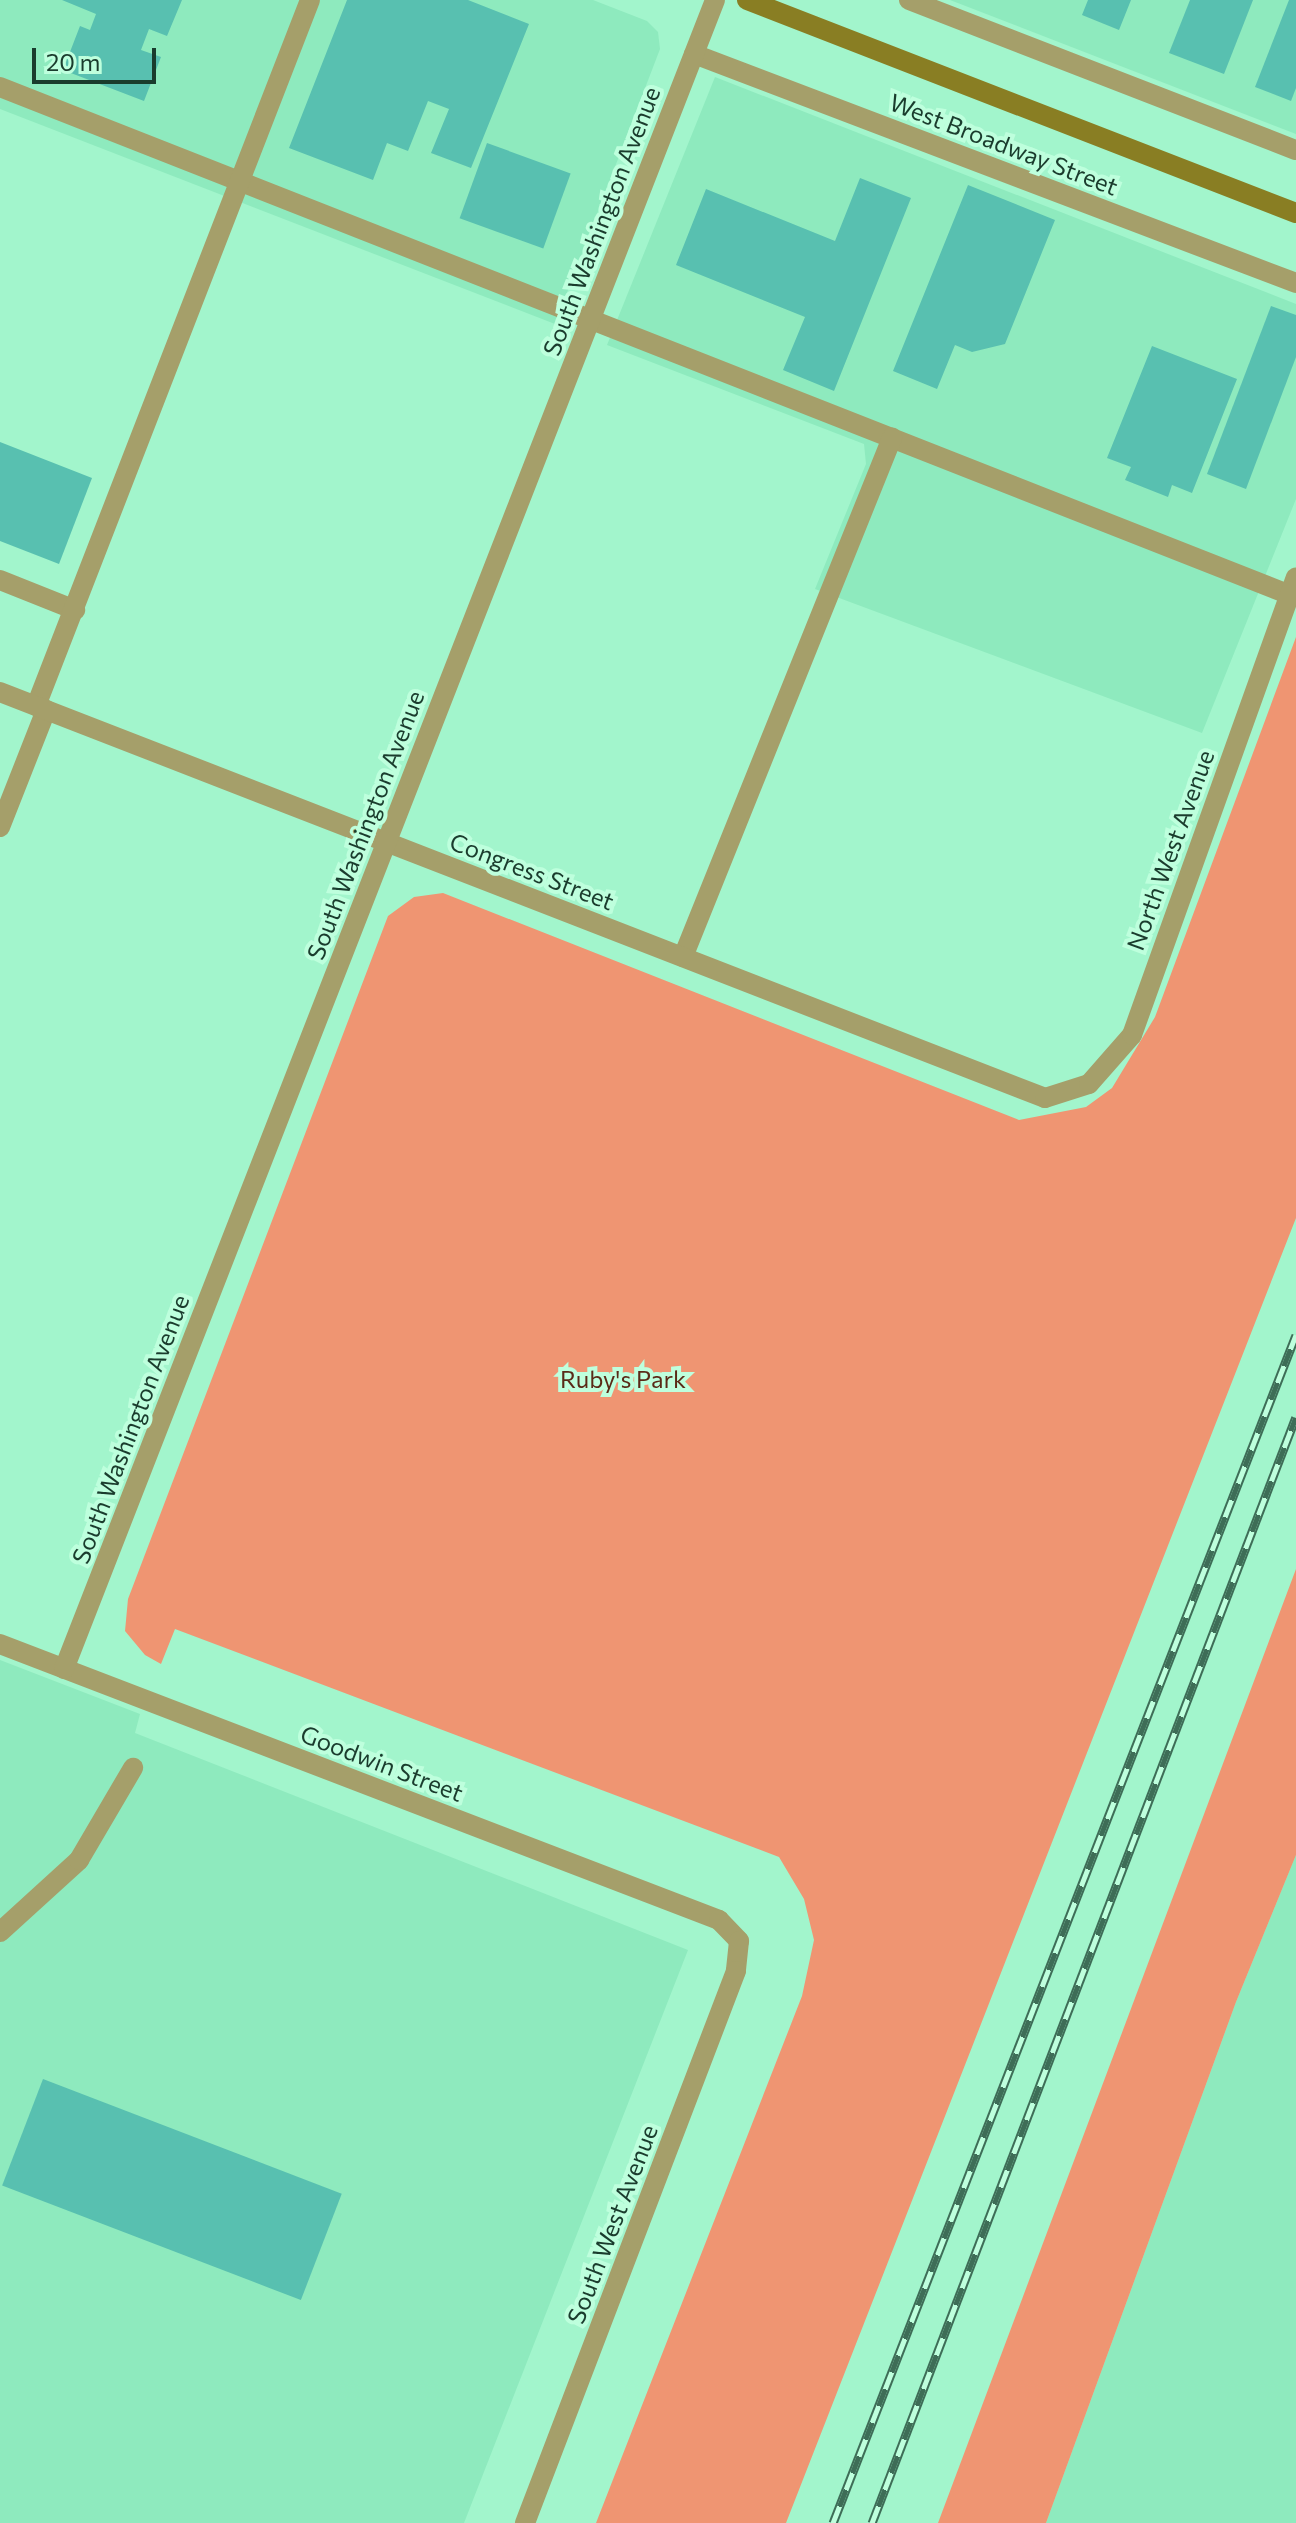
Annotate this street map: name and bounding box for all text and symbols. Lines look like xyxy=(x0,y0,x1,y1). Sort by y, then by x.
scale bar xyxy=(36,32,160,82)
text: 20 m xyxy=(46,47,100,76)
street label: South Washington Avenue xyxy=(536,82,666,360)
street label: West Broadway Street xyxy=(886,87,1122,201)
street label: South Washington Avenue xyxy=(300,686,430,964)
street label: North West Avenue xyxy=(1120,746,1220,954)
street label: Congress Street xyxy=(446,826,618,916)
street label: South Washington Avenue xyxy=(65,1290,195,1568)
park label: Ruby's Park xyxy=(560,1365,686,1393)
street label: Goodwin Street xyxy=(297,1719,467,1807)
street label: South West Avenue xyxy=(561,2120,663,2328)

